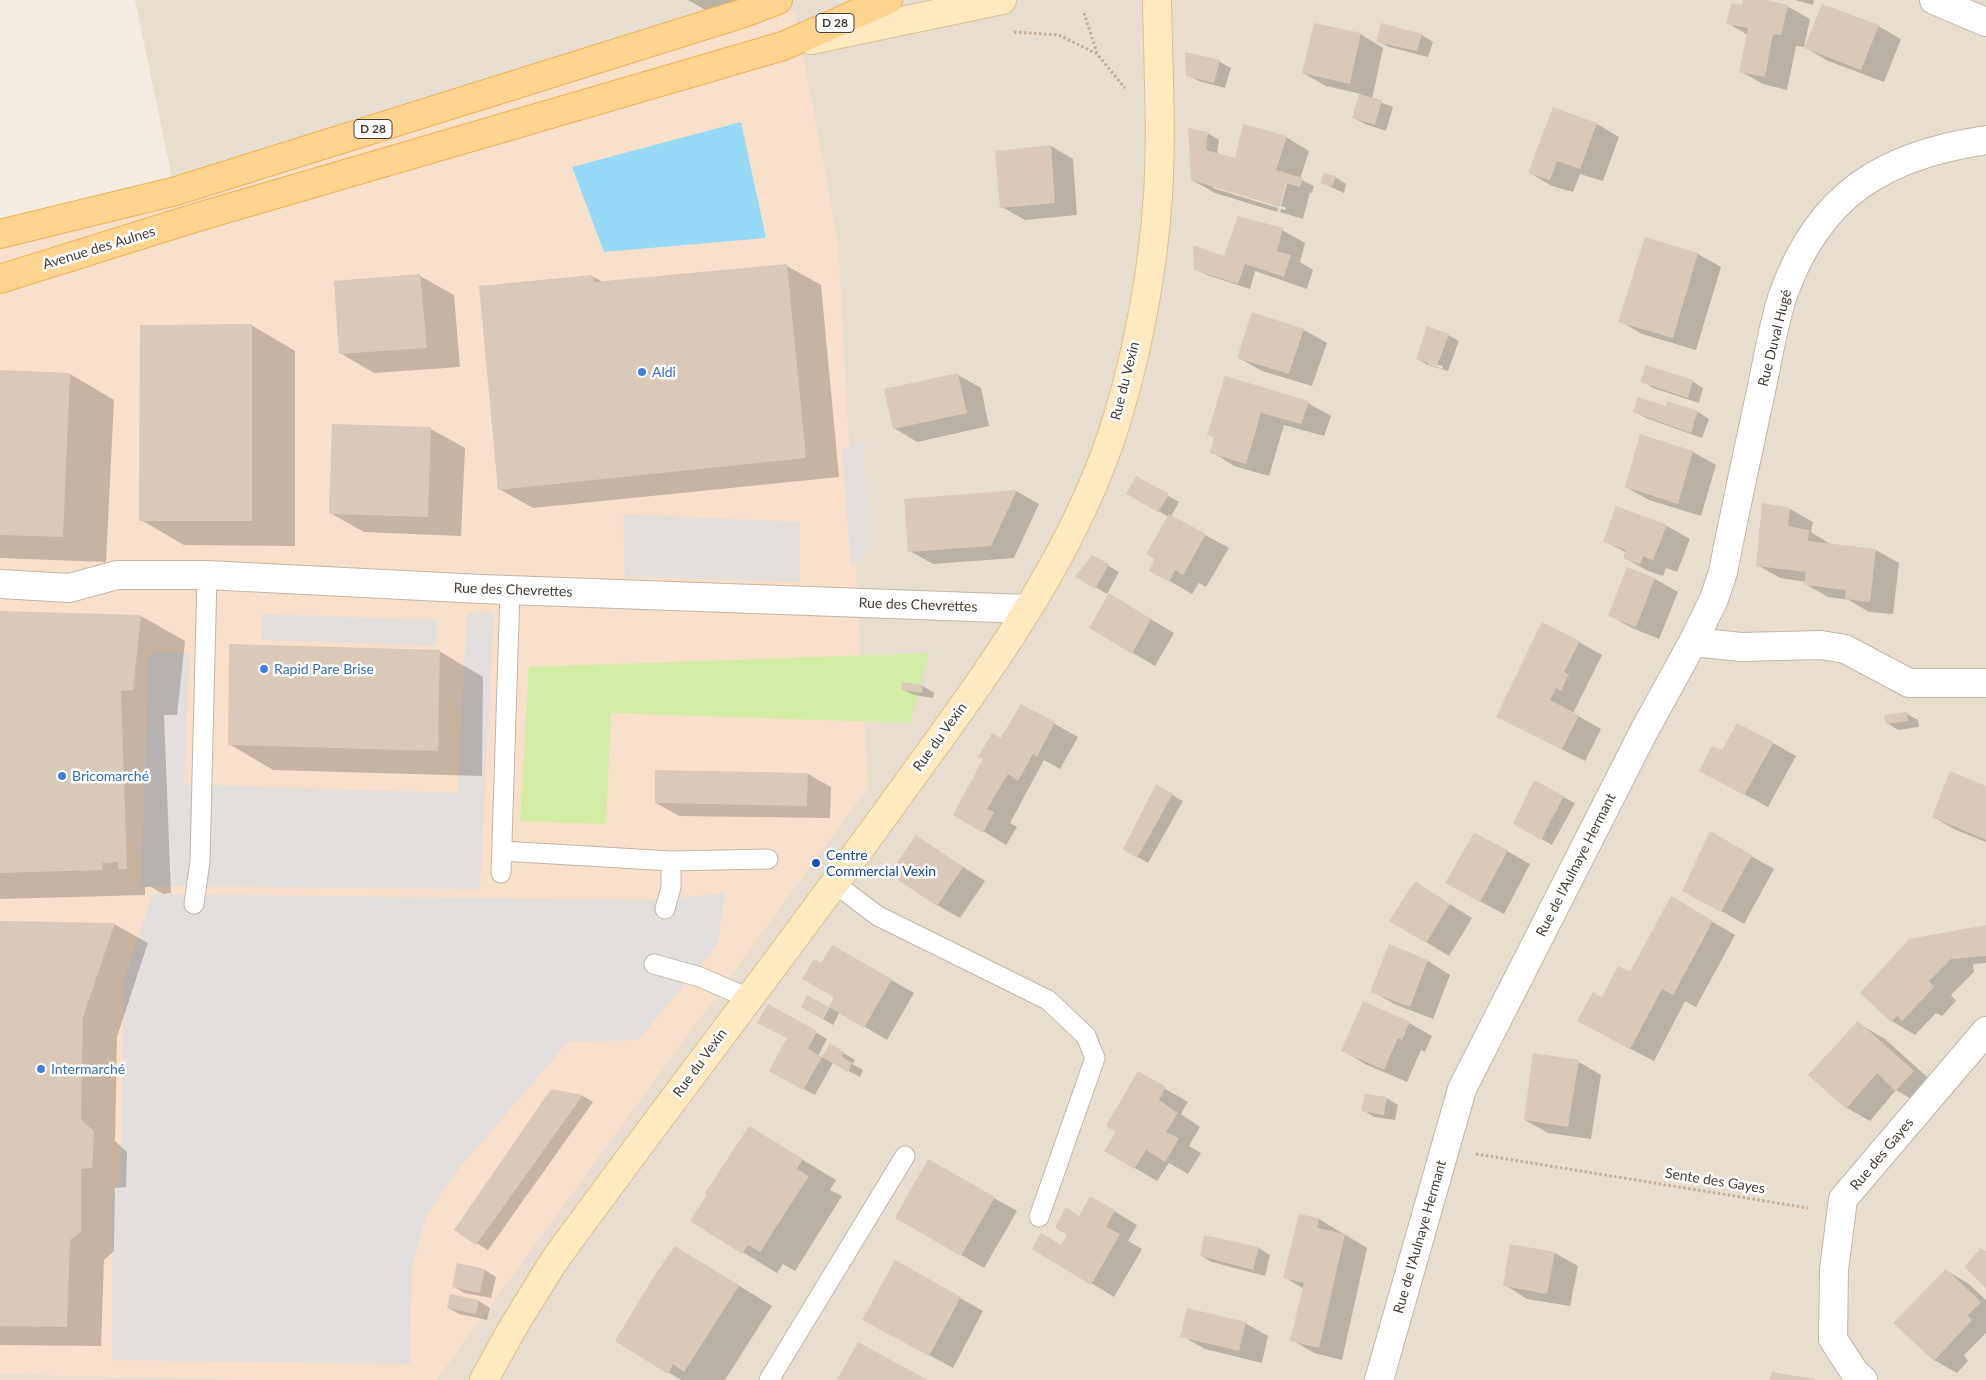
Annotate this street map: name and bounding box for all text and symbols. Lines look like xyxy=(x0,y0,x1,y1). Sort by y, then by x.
road number: D 28 xyxy=(816,13,854,32)
road number: D 28 xyxy=(354,120,392,138)
street label: Avenue des Aulnes xyxy=(41,223,157,273)
street label: Rue Duval Hugé xyxy=(1755,288,1795,388)
street label: Rue du Vexin xyxy=(1107,340,1143,422)
place label: Aldi xyxy=(652,364,676,380)
marker: Aldi xyxy=(636,366,648,378)
street label: Rue des Chevrettes xyxy=(453,580,573,600)
street label: Rue des Chevrettes xyxy=(858,595,978,615)
place label: Rapid Pare Brise xyxy=(274,661,374,677)
marker: Rapid Pare Brise xyxy=(258,663,270,675)
street label: Rue du Vexin xyxy=(910,700,970,774)
place label: Bricomarché xyxy=(72,768,149,784)
marker: Bricomarché xyxy=(56,770,68,782)
street label: Rue de l'Aulnaye Hermant xyxy=(1533,791,1619,939)
place label: Centre Commercial Vexin xyxy=(826,847,936,880)
marker: Centre Commercial Vexin xyxy=(810,857,822,869)
street label: Rue du Vexin xyxy=(670,1026,730,1100)
place label: Intermarché xyxy=(51,1061,125,1077)
marker: Intermarché xyxy=(35,1063,47,1075)
street label: Rue des Gayes xyxy=(1847,1114,1917,1194)
street label: Rue de l'Aulnaye Hermant xyxy=(1390,1158,1450,1316)
street label: Sente des Gayes xyxy=(1664,1165,1766,1197)

